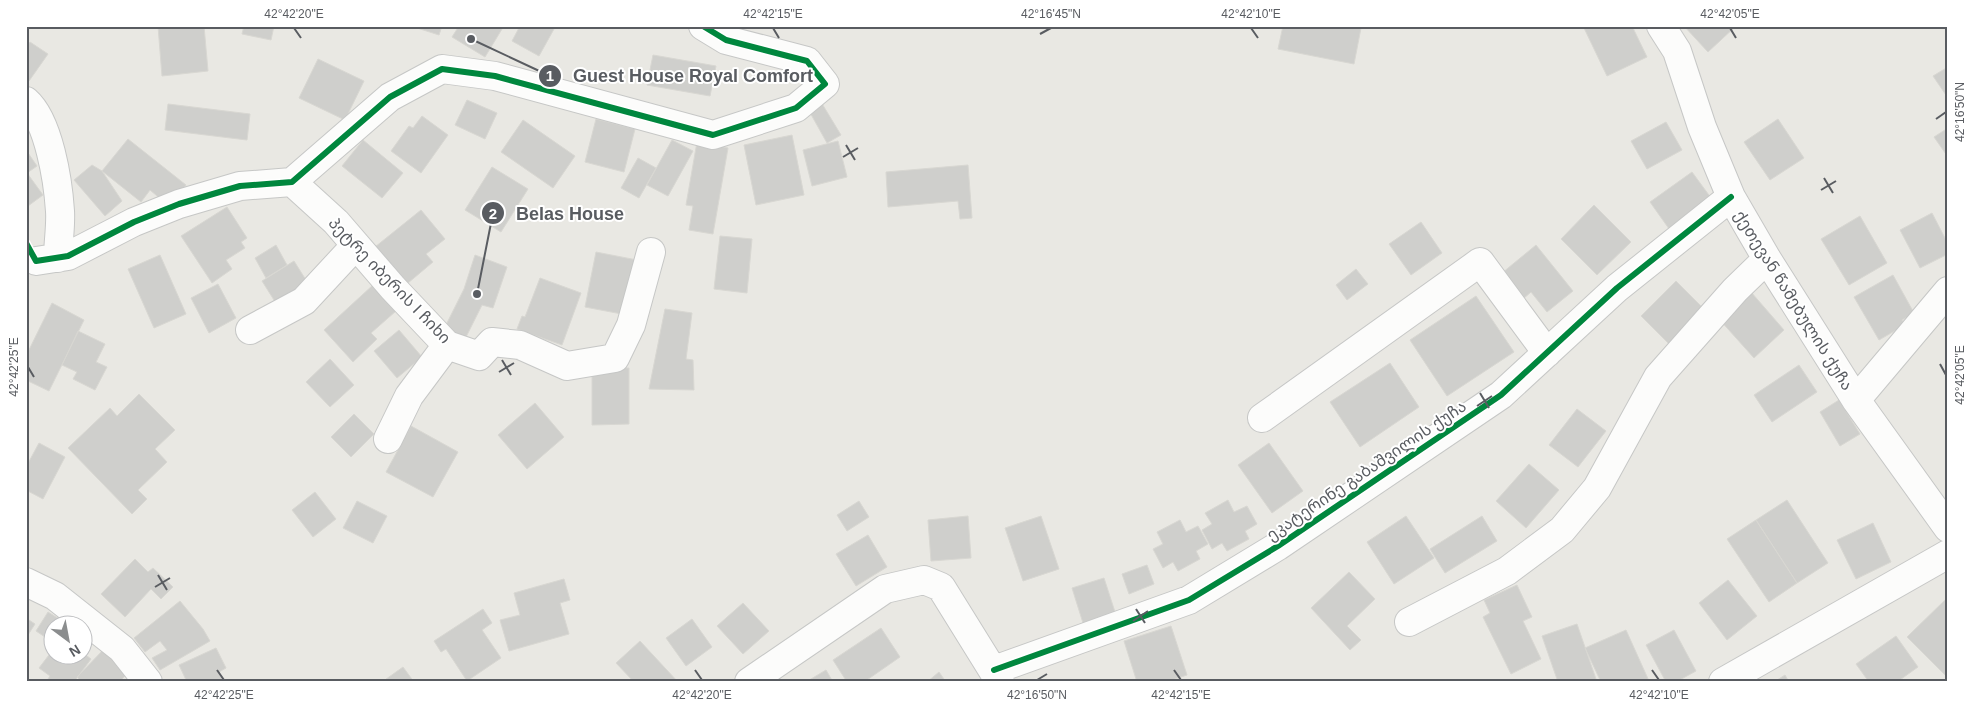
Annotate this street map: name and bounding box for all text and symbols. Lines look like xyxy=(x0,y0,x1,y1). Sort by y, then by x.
text: 42°42'20"E xyxy=(264,7,324,21)
text: 42°42'15"E xyxy=(743,7,803,21)
text: 42°16'45"N xyxy=(1021,7,1081,21)
text: 42°42'10"E xyxy=(1221,7,1281,21)
text: 42°42'05"E xyxy=(1700,7,1760,21)
callout: Guest House Royal Comfort xyxy=(538,60,823,93)
text: Guest House Royal Comfort xyxy=(573,66,813,86)
text: 1 xyxy=(546,67,554,84)
text: 42°16'50"N xyxy=(1953,82,1967,142)
callout: Belas House xyxy=(481,197,634,230)
text: Belas House xyxy=(516,204,624,224)
text: 2 xyxy=(489,205,497,222)
street label: ქეთევან წამებულის ქუჩა xyxy=(1729,207,1856,394)
street label: პეტრე იბერის I ჩიხი xyxy=(325,214,454,347)
text: 42°42'25"E xyxy=(7,337,21,397)
text: 42°42'05"E xyxy=(1953,345,1967,405)
street label: ეკატერინე გაბაშვილის ქუჩა xyxy=(1263,397,1470,545)
north arrow xyxy=(42,616,92,666)
text: N xyxy=(66,642,83,660)
text: 42°42'25"E xyxy=(194,688,254,702)
text: 42°42'20"E xyxy=(672,688,732,702)
text: 42°16'50"N xyxy=(1007,688,1067,702)
text: 42°42'15"E xyxy=(1151,688,1211,702)
text: 42°42'10"E xyxy=(1629,688,1689,702)

